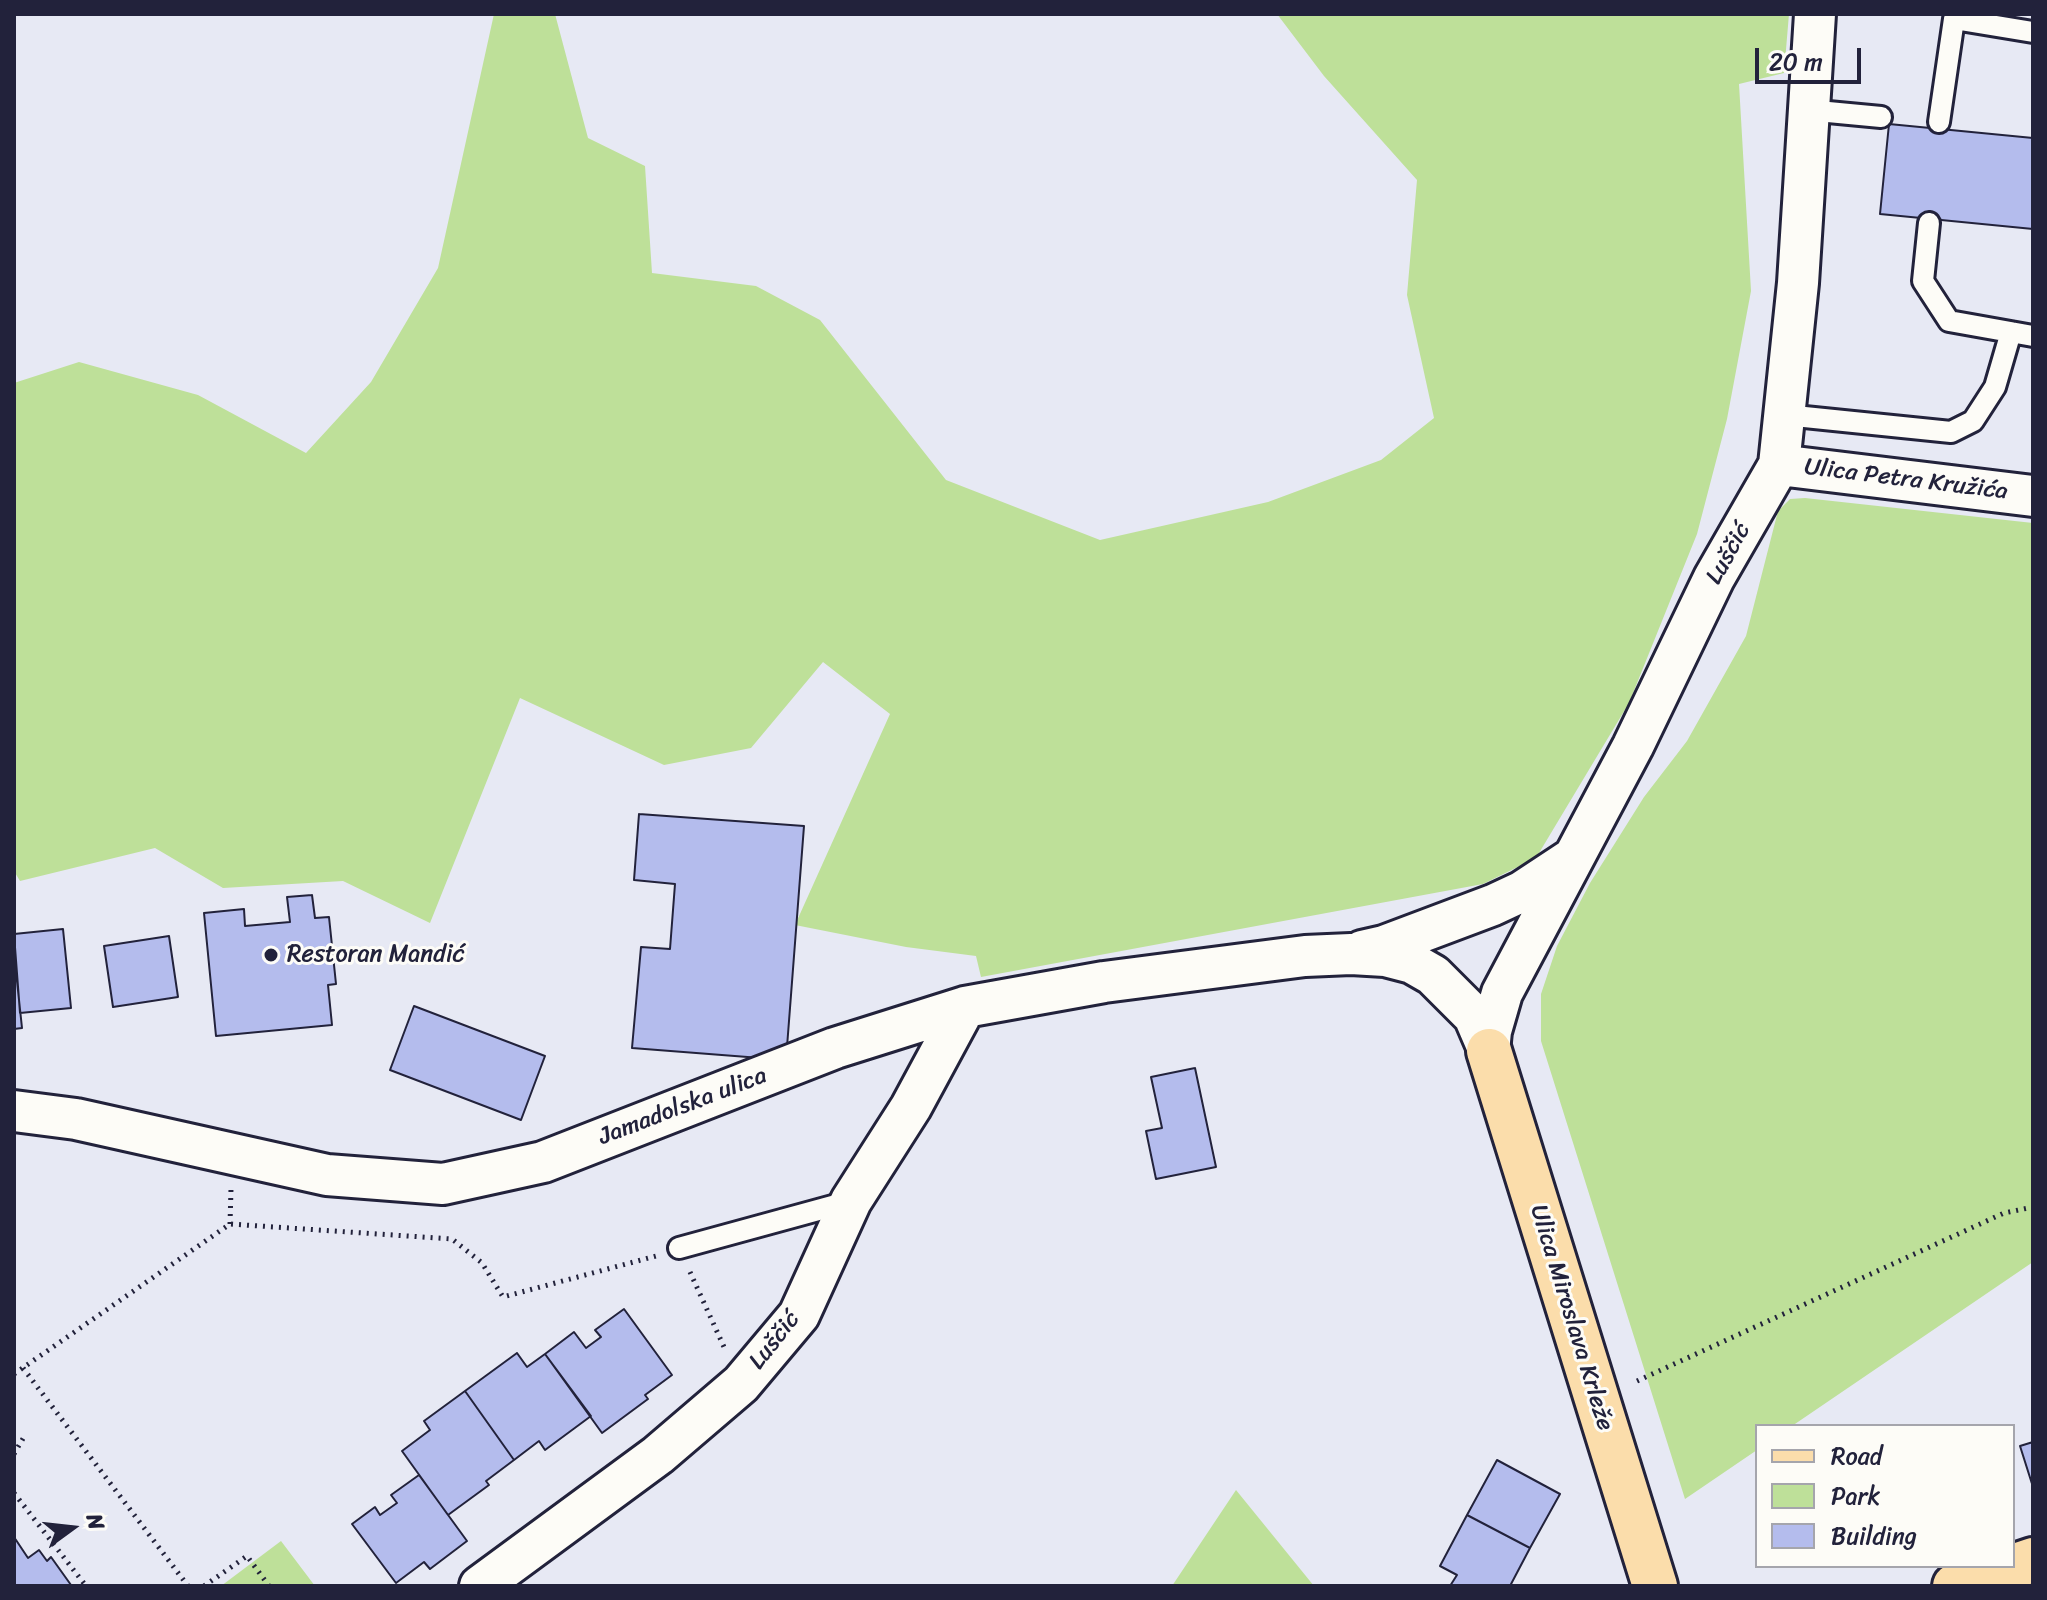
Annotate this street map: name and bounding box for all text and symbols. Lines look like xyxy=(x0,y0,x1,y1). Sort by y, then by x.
scale bar xyxy=(1759,32,1865,82)
text: 20 m xyxy=(1769,41,1823,83)
street label: Ulica Petra Kružića xyxy=(1803,453,2009,507)
street label: Luščić xyxy=(1701,518,1757,590)
place label: Restoran Mandić xyxy=(287,941,465,969)
marker: Restoran Mandić xyxy=(262,946,280,964)
street label: Jamadolska ulica xyxy=(595,1062,771,1152)
street label: Ulica Miroslava Krleže xyxy=(1523,1202,1619,1434)
street label: Luščić xyxy=(743,1306,807,1376)
legend xyxy=(1755,1424,2015,1568)
text: Road xyxy=(1831,1435,1882,1477)
text: Park xyxy=(1831,1475,1880,1517)
north arrow xyxy=(32,1488,112,1568)
text: N xyxy=(75,1509,116,1534)
text: Building xyxy=(1831,1515,1917,1557)

